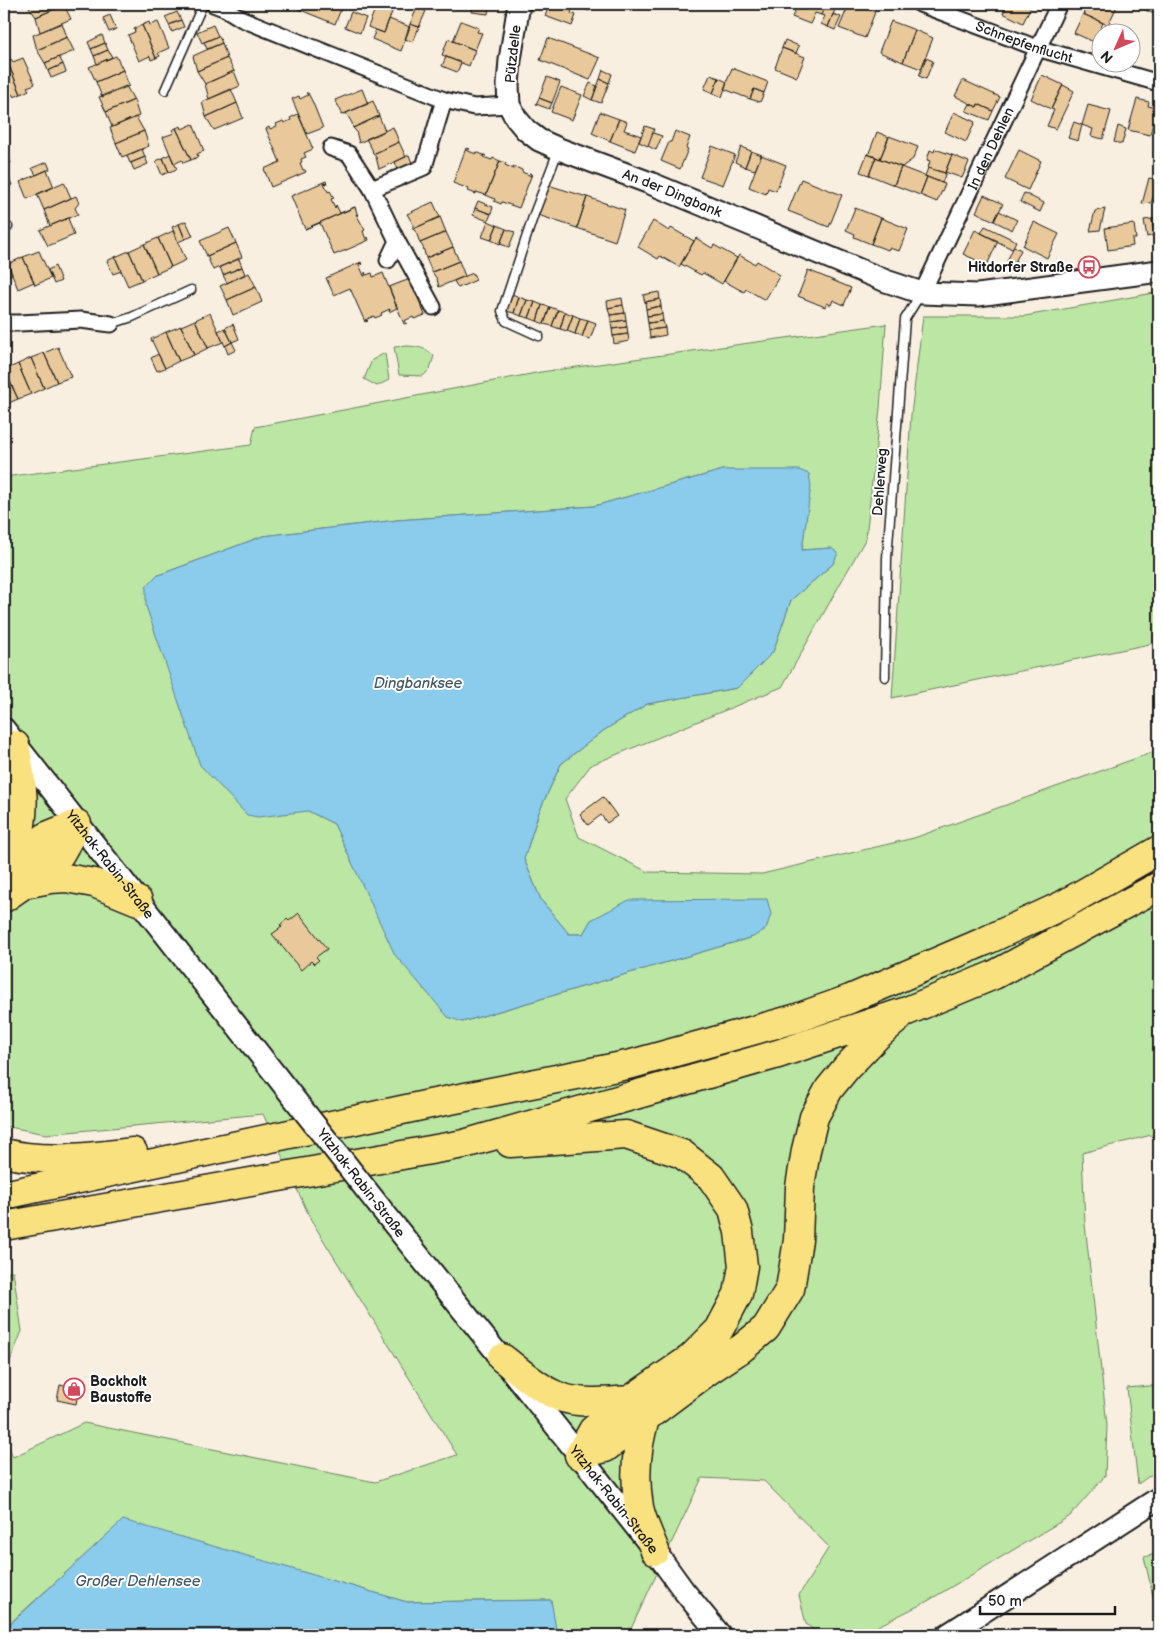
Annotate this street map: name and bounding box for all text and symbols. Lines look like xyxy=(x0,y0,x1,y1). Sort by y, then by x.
street label: Schnepfenflucht xyxy=(973,17,1076,67)
north arrow xyxy=(1090,22,1140,72)
street label: Pützdelle xyxy=(501,24,525,84)
text: N xyxy=(1097,47,1117,67)
street label: In den Dehlen xyxy=(964,104,1017,192)
street label: An der Dingbank xyxy=(620,165,725,220)
bus stop icon: Hitdorfer Straße xyxy=(1077,255,1101,279)
place label: Hitdorfer Straße xyxy=(968,259,1073,276)
street label: Dehlerweg xyxy=(869,447,891,517)
water label: Dingbanksee xyxy=(374,674,463,693)
street label: Yitzhak-Rabin-Straße xyxy=(62,806,158,922)
street label: Yitzhak-Rabin-Straße xyxy=(313,1125,409,1241)
place label: Bockholt Baustoffe xyxy=(90,1373,152,1406)
shop icon: Bockholt Baustoffe xyxy=(62,1377,86,1401)
street label: Yitzhak-Rabin-Straße xyxy=(565,1441,662,1557)
water label: Großer Dehlensee xyxy=(76,1572,201,1591)
scale bar xyxy=(980,1584,1116,1616)
text: 50 m xyxy=(988,1592,1022,1611)

